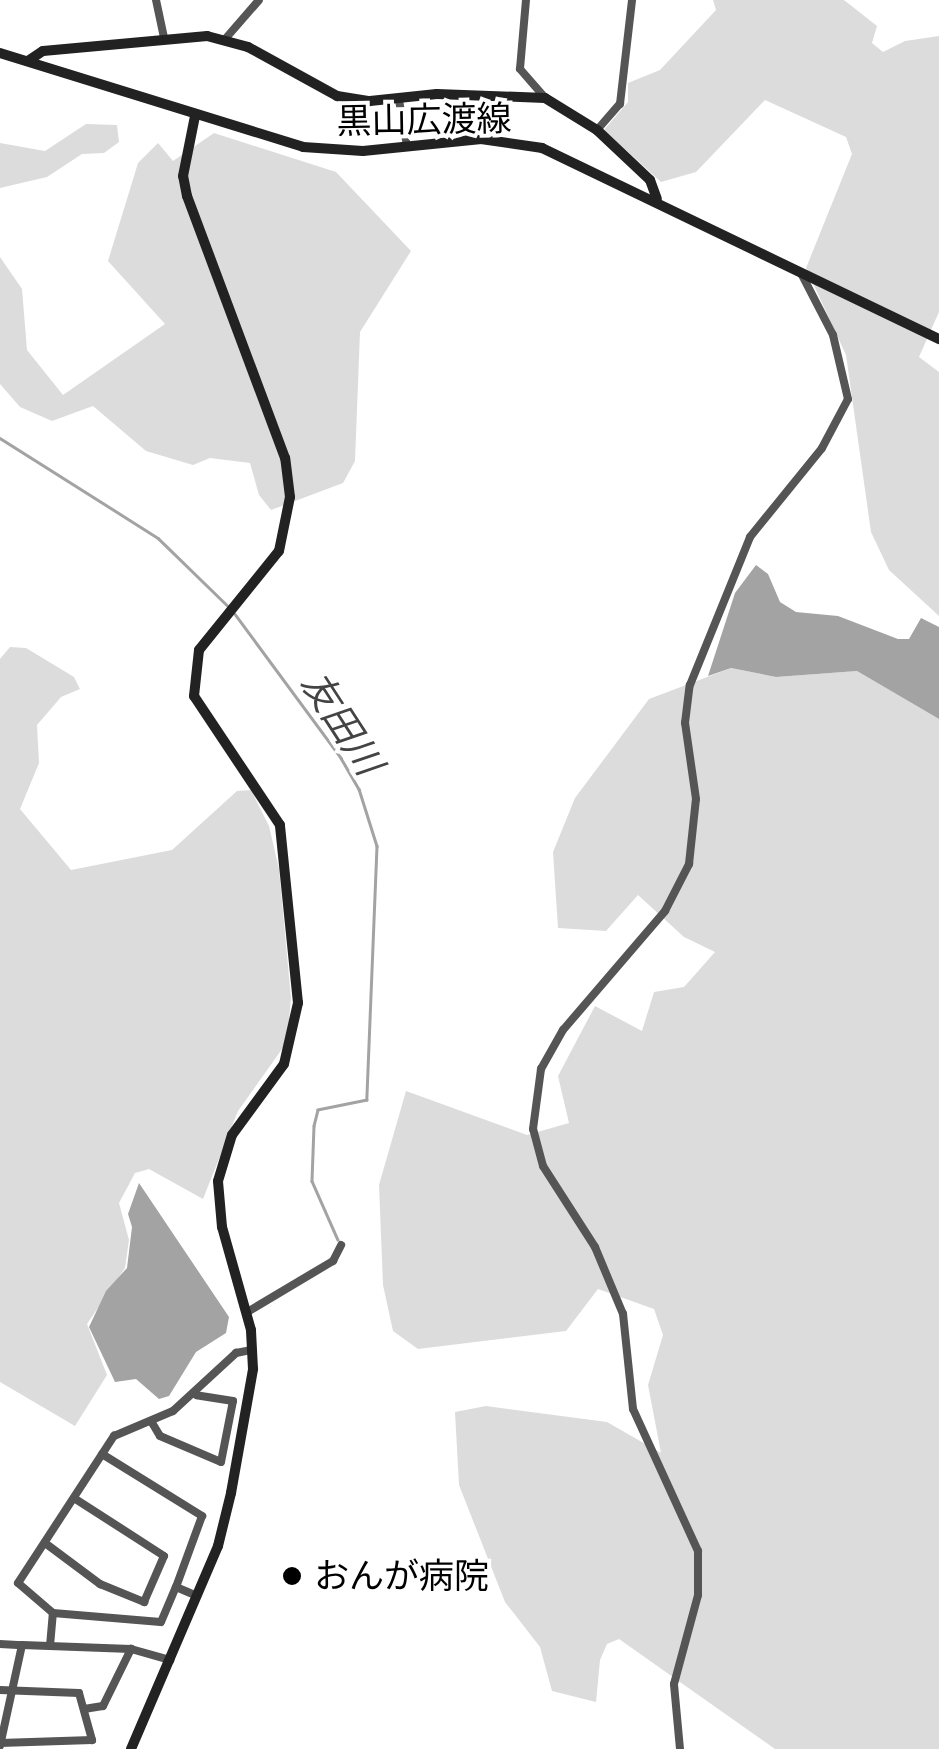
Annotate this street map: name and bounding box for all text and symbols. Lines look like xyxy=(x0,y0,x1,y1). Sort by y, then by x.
street label: 黒山広渡線 xyxy=(336,97,512,143)
water label: 友田川 xyxy=(292,663,392,783)
place label: おんが病院 xyxy=(314,1555,489,1597)
marker: おんが病院 xyxy=(279,1563,305,1589)

